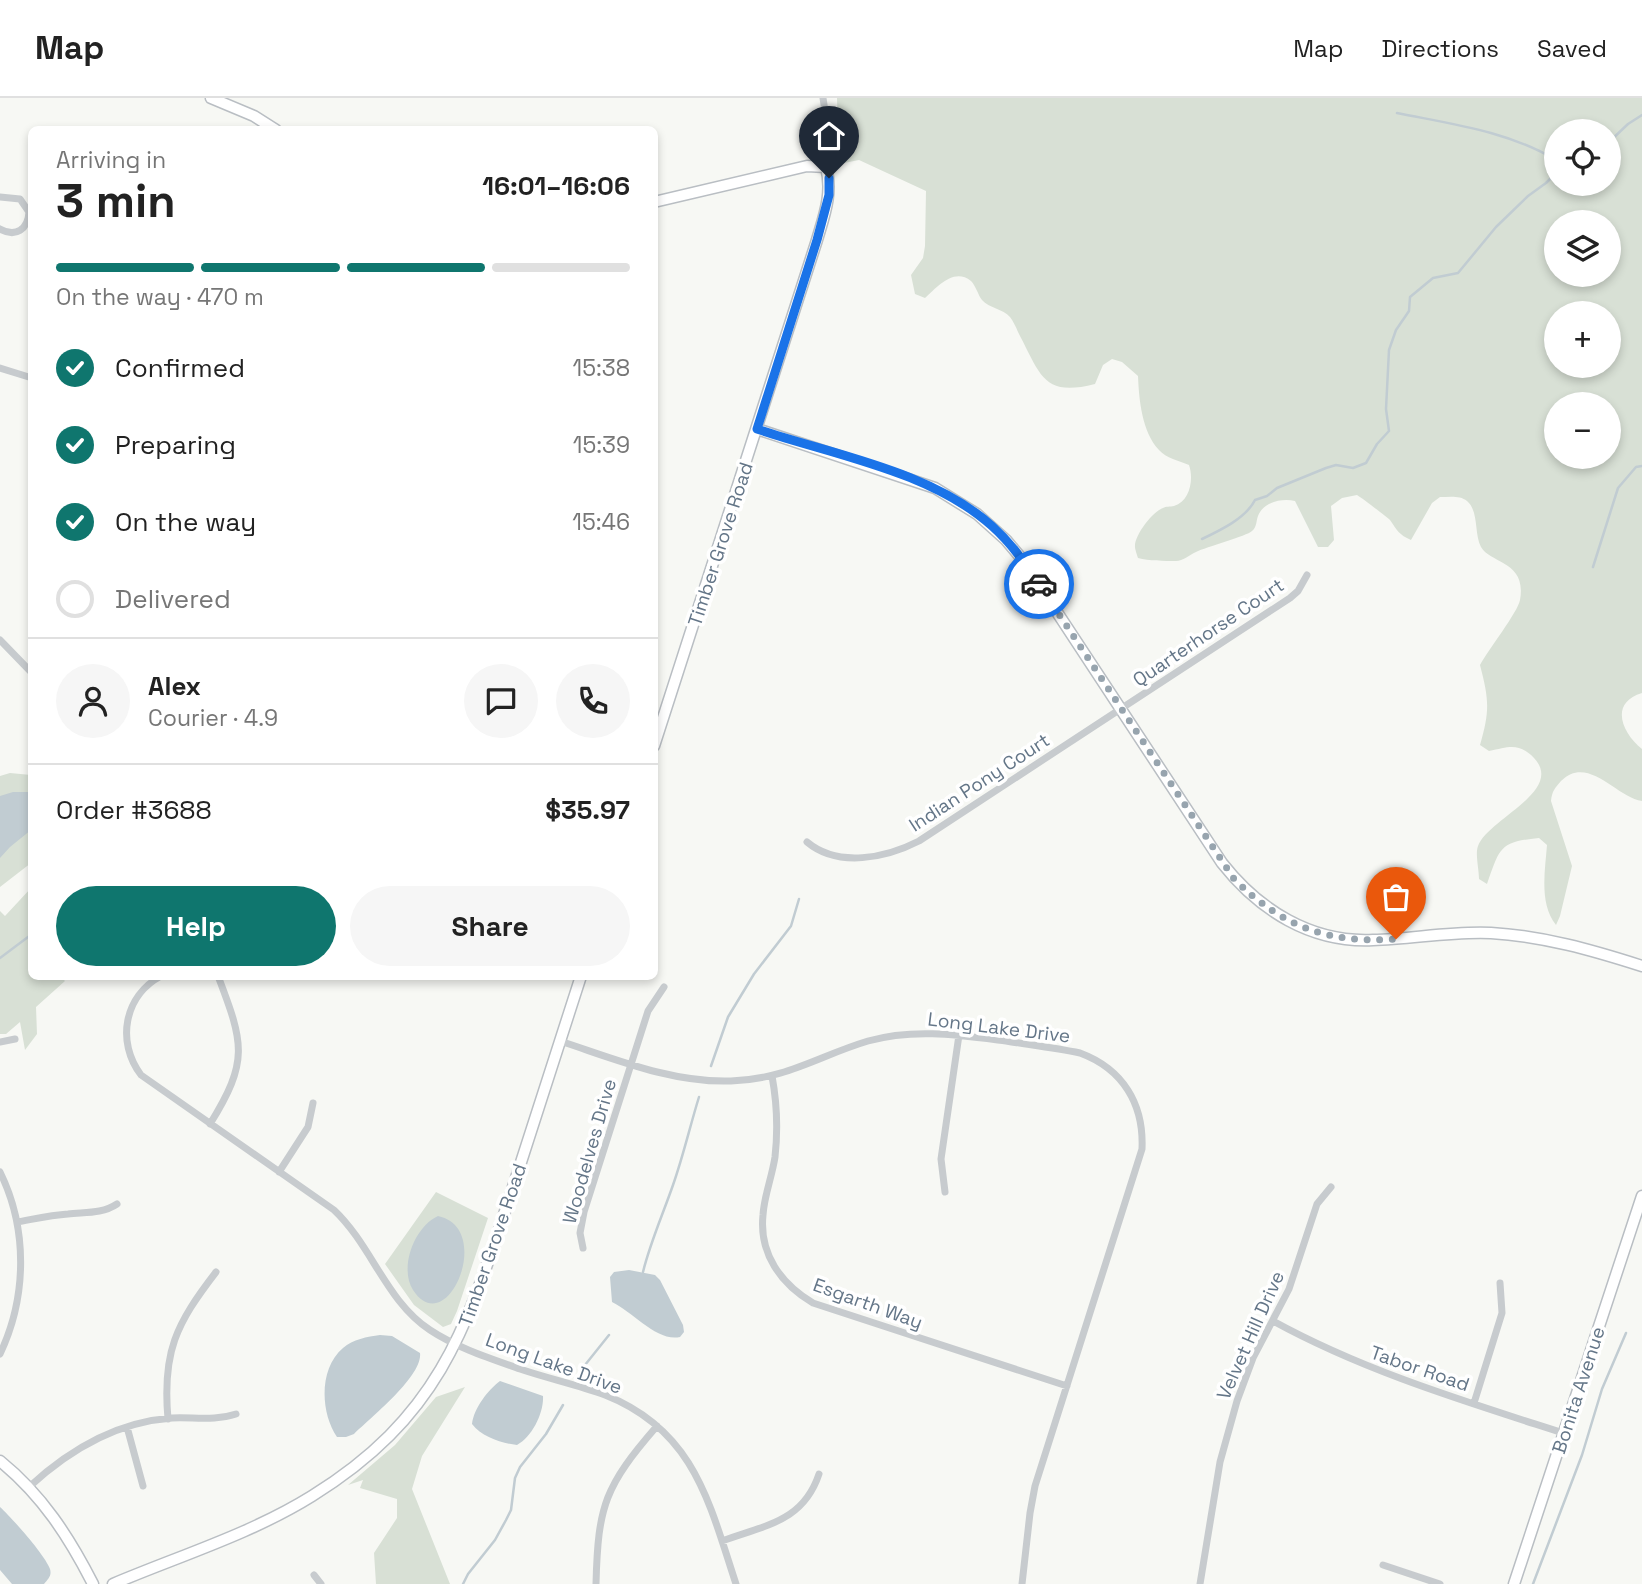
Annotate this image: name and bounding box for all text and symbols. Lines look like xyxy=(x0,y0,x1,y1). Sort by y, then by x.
text: Map xyxy=(35,27,104,69)
text: Map xyxy=(1293,33,1343,64)
text: Directions xyxy=(1381,33,1499,64)
text: Saved xyxy=(1537,33,1607,64)
pin xyxy=(799,106,859,178)
icon: home xyxy=(810,117,848,155)
map controls xyxy=(1544,119,1621,469)
button: locate xyxy=(1544,119,1621,196)
text: Arriving in xyxy=(56,145,166,175)
text: 16:01–16:06 xyxy=(482,169,630,203)
text: 3 min xyxy=(56,172,176,230)
button: layers xyxy=(1544,210,1621,287)
text: On the way · 470 m xyxy=(56,282,264,312)
button: + xyxy=(1544,301,1621,378)
icon: check xyxy=(56,349,94,387)
text: Confirmed xyxy=(115,351,245,385)
text: 15:38 xyxy=(573,353,630,383)
button: − xyxy=(1544,392,1621,469)
icon: check xyxy=(56,426,94,464)
text: Preparing xyxy=(115,428,236,462)
text: 15:39 xyxy=(573,430,630,460)
street label: Timber Grove Road xyxy=(682,459,759,629)
icon: check xyxy=(56,503,94,541)
text: On the way xyxy=(115,505,256,539)
text: 15:46 xyxy=(572,507,630,537)
courier xyxy=(1004,549,1074,619)
icon: car xyxy=(1020,565,1058,603)
street label: Quarterhorse Court xyxy=(1128,573,1289,692)
text: Delivered xyxy=(115,582,231,616)
button: person xyxy=(56,664,130,738)
button: chat xyxy=(464,664,538,738)
button: phone xyxy=(556,664,630,738)
text: Alex xyxy=(148,669,201,703)
text: Courier · 4.9 xyxy=(148,703,278,733)
street label: Indian Pony Court xyxy=(904,728,1054,837)
text: Order #3688 xyxy=(56,793,212,827)
text: $35.97 xyxy=(545,793,630,827)
pin xyxy=(1366,867,1426,939)
icon: bag xyxy=(1377,878,1415,916)
button: Help xyxy=(56,886,336,966)
button: Share xyxy=(350,886,630,966)
street label: Long Lake Drive xyxy=(926,1006,1072,1049)
street label: Woodelves Drive xyxy=(557,1076,622,1226)
street label: Timber Grove Road xyxy=(453,1160,532,1330)
street label: Velvet Hill Drive xyxy=(1211,1267,1290,1403)
street label: Esgarth Way xyxy=(810,1272,926,1335)
street label: Bonita Avenue xyxy=(1546,1324,1611,1457)
street label: Long Lake Drive xyxy=(482,1327,626,1400)
street label: Tabor Road xyxy=(1367,1340,1473,1397)

